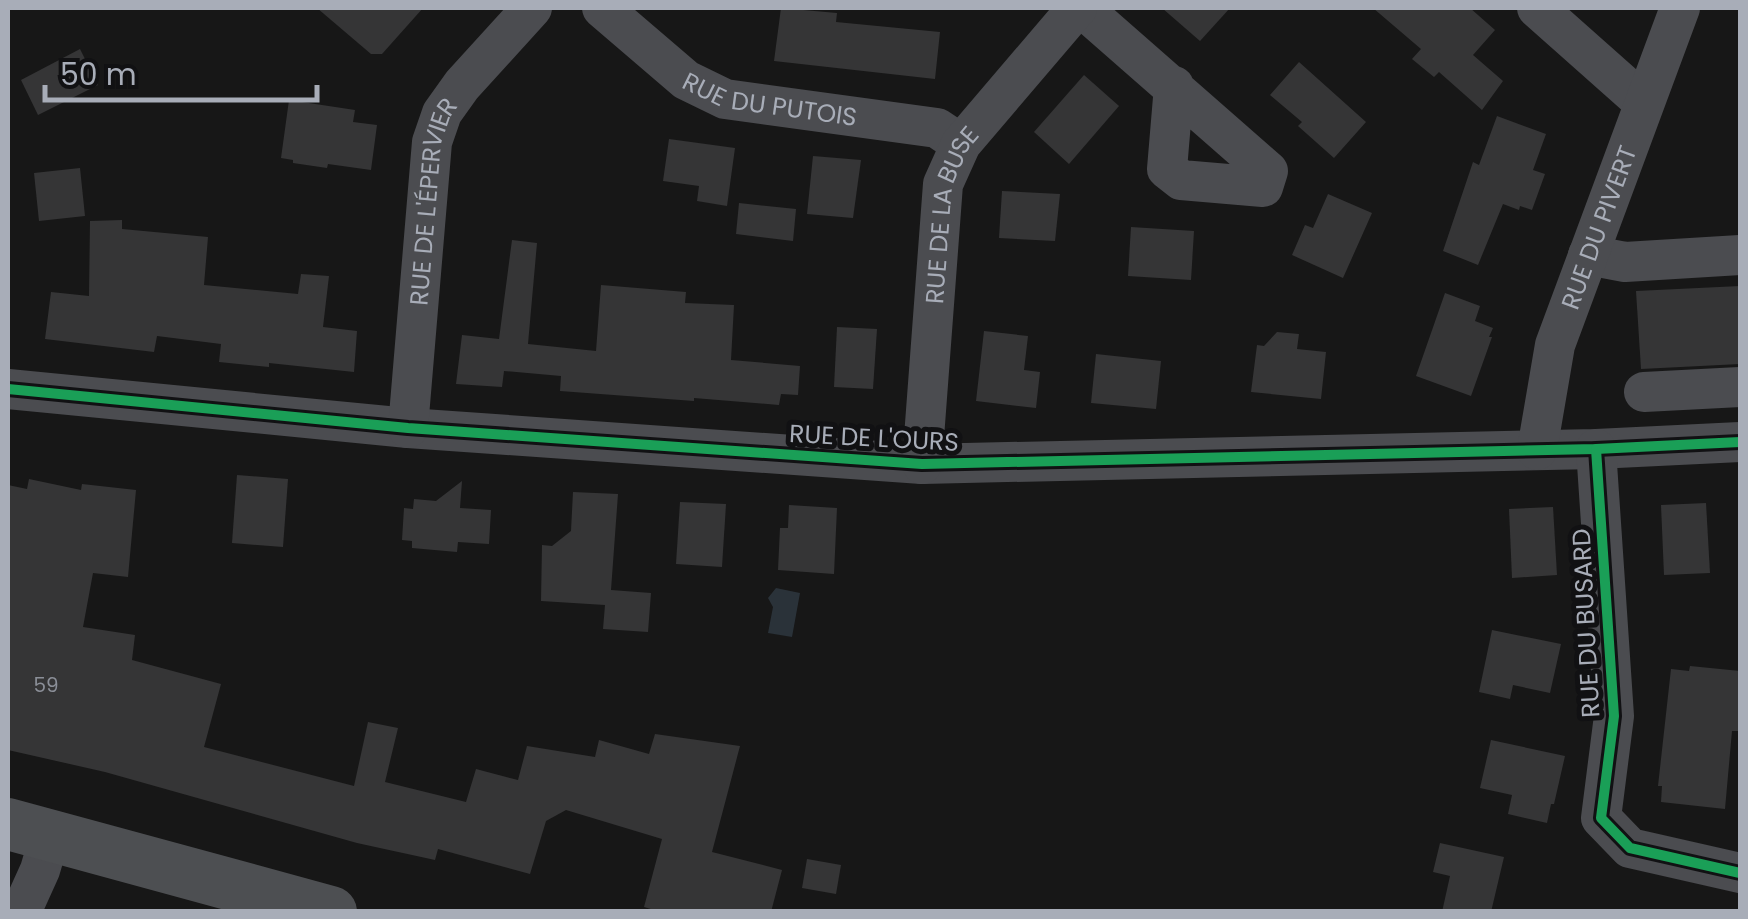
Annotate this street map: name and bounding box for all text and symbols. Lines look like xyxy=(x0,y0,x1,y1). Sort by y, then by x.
scale bar xyxy=(45,40,318,102)
text: 50 m xyxy=(60,53,137,96)
street label: RUE DU PUTOIS xyxy=(677,63,859,134)
street label: RUE DE L'ÉPERVIER xyxy=(401,90,465,307)
street label: RUE DE LA BUSE xyxy=(917,118,987,305)
street label: RUE DU PIVERT xyxy=(1552,141,1645,314)
street label: RUE DE L'OURS xyxy=(788,416,960,460)
street label: RUE DU BUSARD xyxy=(1564,528,1608,718)
house number: 59 xyxy=(33,671,59,699)

